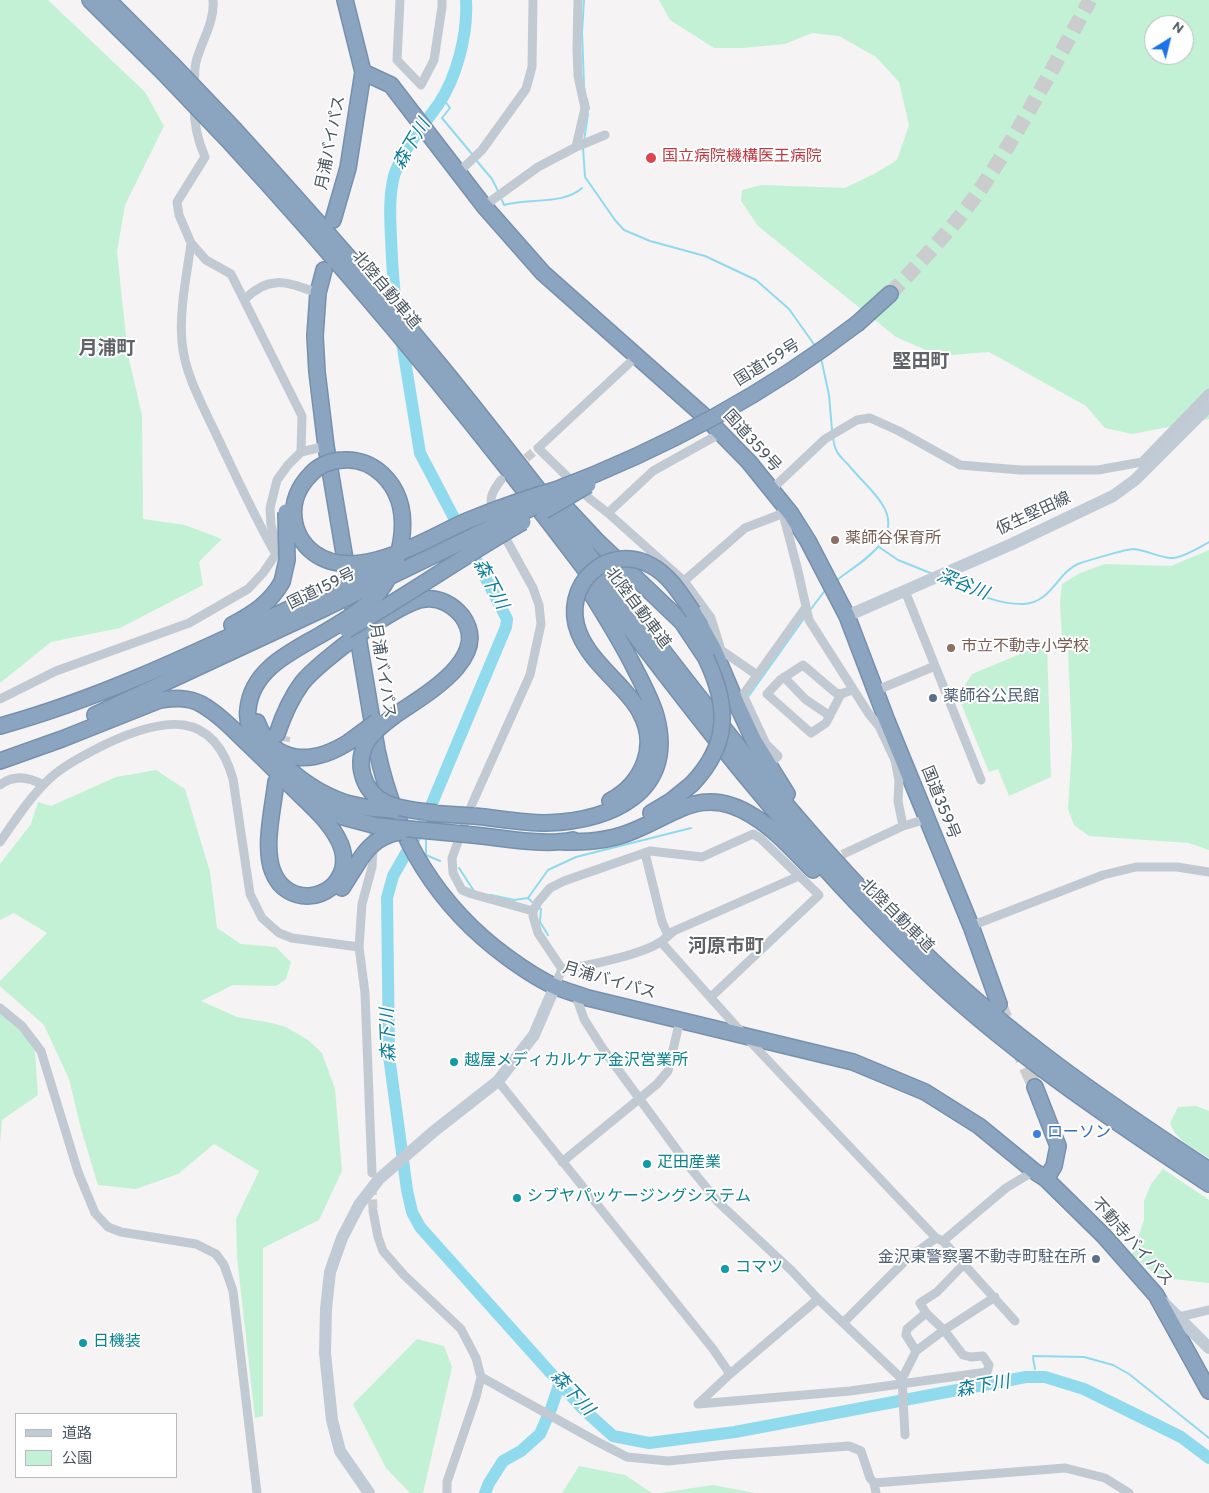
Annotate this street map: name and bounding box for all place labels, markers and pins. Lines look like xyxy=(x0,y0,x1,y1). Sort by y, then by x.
place label: 国立病院機構医王病院 xyxy=(662,148,822,168)
marker: 国立病院機構医王病院 xyxy=(644,151,658,165)
place label: 薬師谷保育所 xyxy=(845,530,941,550)
marker: 薬師谷保育所 xyxy=(829,534,841,546)
place label: 市立不動寺小学校 xyxy=(961,638,1089,658)
marker: 市立不動寺小学校 xyxy=(945,642,957,654)
place label: 薬師谷公民館 xyxy=(943,688,1039,708)
marker: 薬師谷公民館 xyxy=(927,692,939,704)
place label: 越屋メディカルケア金沢営業所 xyxy=(464,1052,688,1072)
marker: 越屋メディカルケア金沢営業所 xyxy=(448,1056,460,1068)
place label: ローソン xyxy=(1047,1124,1111,1144)
marker: ローソン xyxy=(1031,1128,1043,1140)
place label: 疋田産業 xyxy=(657,1154,721,1174)
marker: 疋田産業 xyxy=(641,1158,653,1170)
place label: シブヤパッケージングシステム xyxy=(527,1188,751,1208)
marker: シブヤパッケージングシステム xyxy=(511,1192,523,1204)
place label: 金沢東警察署不動寺町駐在所 xyxy=(878,1249,1086,1269)
marker: 金沢東警察署不動寺町駐在所 xyxy=(1090,1253,1102,1265)
place label: コマツ xyxy=(735,1259,783,1279)
marker: コマツ xyxy=(719,1263,731,1275)
place label: 日機装 xyxy=(93,1333,141,1353)
marker: 日機装 xyxy=(77,1337,89,1349)

